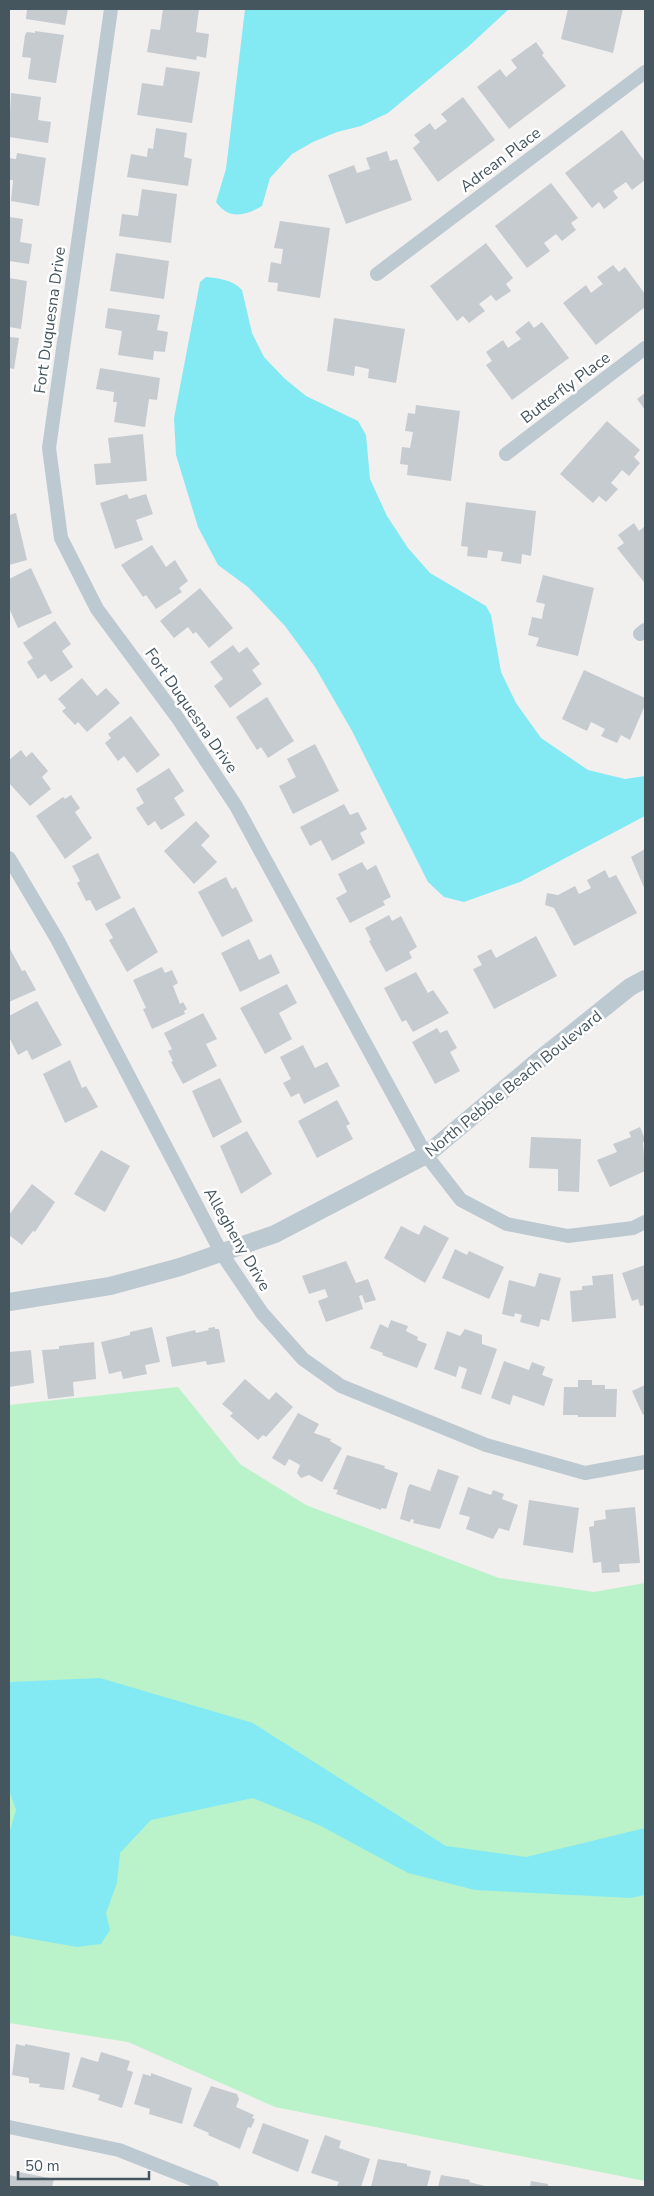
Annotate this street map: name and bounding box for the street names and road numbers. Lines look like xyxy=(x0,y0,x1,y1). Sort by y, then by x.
street label: Adrean Place xyxy=(456,122,545,197)
street label: Fort Duquesna Drive xyxy=(29,245,71,395)
street label: Butterfly Place xyxy=(516,347,615,429)
street label: Fort Duquesna Drive xyxy=(140,644,243,778)
street label: North Pebble Beach Boulevard xyxy=(421,1006,607,1162)
street label: Allegheny Drive xyxy=(199,1184,276,1295)

